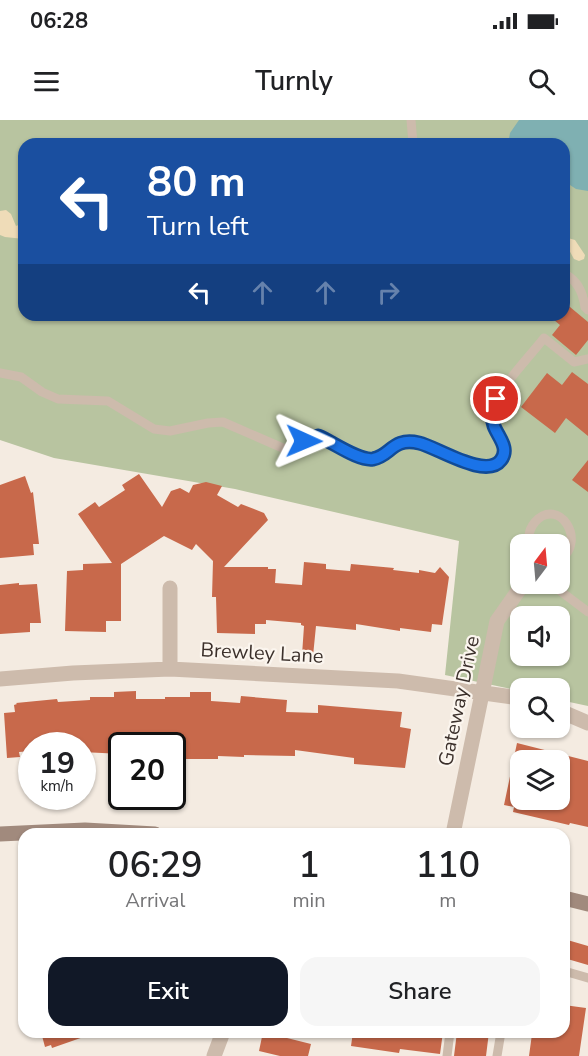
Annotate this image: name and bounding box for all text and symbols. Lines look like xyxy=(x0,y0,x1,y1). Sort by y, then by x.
text: 06:28 xyxy=(30,6,88,36)
text: Turnly xyxy=(255,63,333,100)
icon: menu xyxy=(30,65,63,98)
icon: search xyxy=(525,65,558,98)
text: 80 m xyxy=(147,154,246,211)
icon: left xyxy=(48,162,126,240)
text: Turn left xyxy=(147,208,248,245)
icon: left xyxy=(183,276,216,309)
icon: ahead xyxy=(246,276,279,309)
icon: ahead xyxy=(309,276,342,309)
icon: right xyxy=(372,276,405,309)
pin xyxy=(470,373,521,424)
icon: arrive xyxy=(479,382,512,415)
position arrow xyxy=(272,409,336,473)
north arrow xyxy=(510,534,570,594)
map controls xyxy=(510,534,570,810)
button: sound xyxy=(510,606,570,666)
street label: Gateway Drive xyxy=(432,633,486,769)
street label: Brewley Lane xyxy=(200,636,324,670)
button: search xyxy=(510,678,570,738)
speed limit sign: 20 xyxy=(108,732,186,810)
text: 19 xyxy=(39,743,75,784)
button: layers xyxy=(510,750,570,810)
text: km/h xyxy=(40,776,74,796)
text: 06:29 xyxy=(108,841,203,890)
text: 1 xyxy=(298,841,320,890)
text: 110 xyxy=(415,841,480,890)
text: Arrival xyxy=(125,887,185,914)
text: min xyxy=(293,887,326,914)
text: m xyxy=(439,887,456,914)
button: Exit xyxy=(48,957,288,1026)
button: Share xyxy=(300,957,540,1026)

